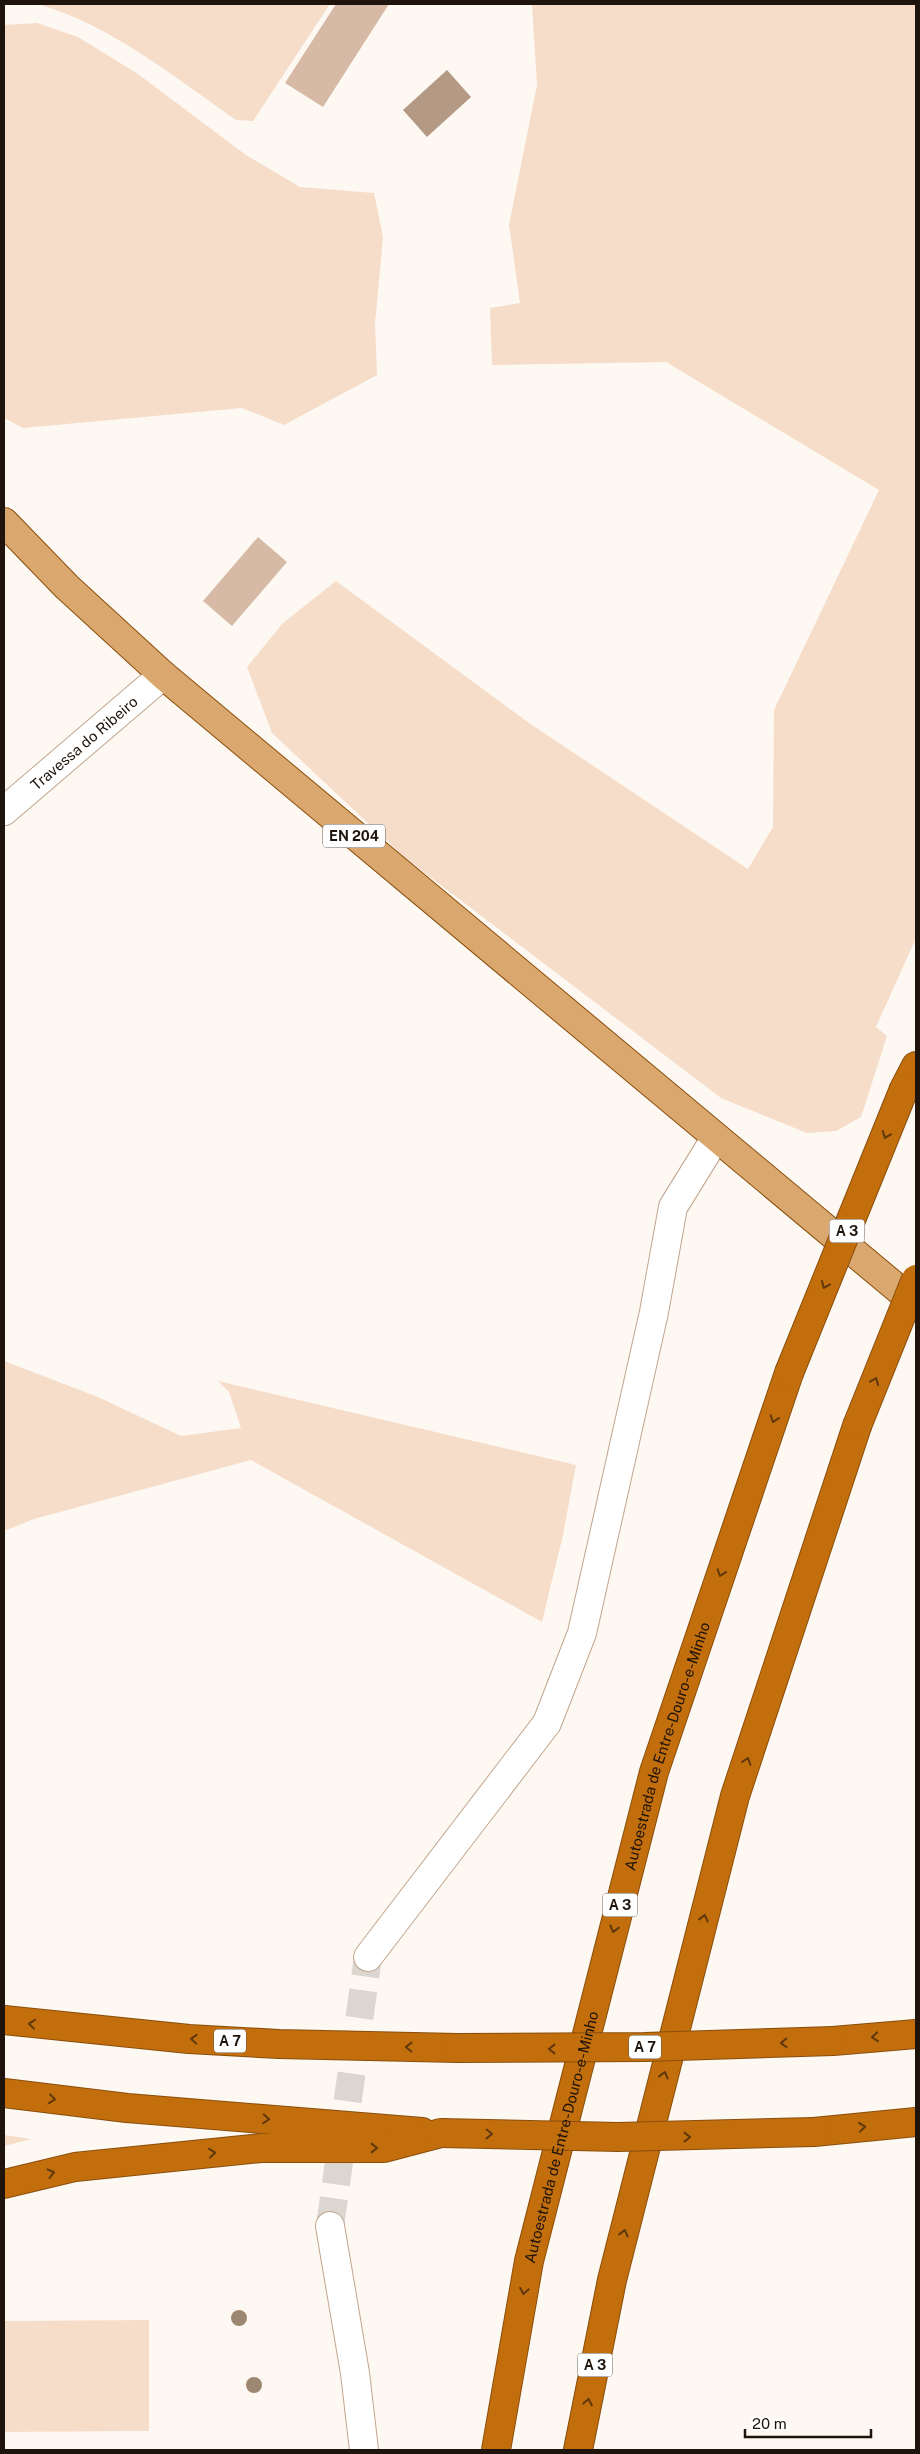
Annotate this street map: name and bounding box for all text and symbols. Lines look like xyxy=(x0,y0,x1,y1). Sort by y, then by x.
street label: Travessa do Ribeiro xyxy=(27,692,141,793)
road number: EN 204 xyxy=(323,824,385,848)
one-way arrow xyxy=(882,1130,892,1138)
road number: A 3 xyxy=(830,1220,864,1242)
one-way arrow xyxy=(821,1280,831,1289)
one-way arrow xyxy=(869,1377,880,1386)
one-way arrow xyxy=(769,1414,779,1423)
one-way arrow xyxy=(717,1568,727,1577)
street label: Autoestrada de Entre-Douro-e-Minho xyxy=(621,1620,713,1872)
one-way arrow xyxy=(741,1757,751,1766)
road number: A 3 xyxy=(602,1894,638,1916)
one-way arrow xyxy=(699,1914,709,1922)
one-way arrow xyxy=(609,1925,620,1934)
street label: Autoestrada de Entre-Douro-e-Minho xyxy=(520,2009,601,2265)
one-way arrow xyxy=(28,2019,36,2030)
road number: A 7 xyxy=(214,2030,246,2052)
one-way arrow xyxy=(870,2032,878,2043)
one-way arrow xyxy=(190,2034,198,2045)
road number: A 7 xyxy=(629,2035,661,2058)
one-way arrow xyxy=(780,2038,788,2048)
one-way arrow xyxy=(405,2042,412,2052)
one-way arrow xyxy=(548,2044,556,2054)
one-way arrow xyxy=(658,2071,669,2080)
one-way arrow xyxy=(48,2093,56,2104)
one-way arrow xyxy=(262,2113,270,2124)
one-way arrow xyxy=(858,2122,866,2133)
one-way arrow xyxy=(486,2129,494,2140)
one-way arrow xyxy=(683,2131,691,2142)
one-way arrow xyxy=(371,2143,379,2153)
one-way arrow xyxy=(209,2148,217,2159)
one-way arrow xyxy=(47,2168,56,2179)
one-way arrow xyxy=(618,2228,629,2237)
one-way arrow xyxy=(520,2287,530,2295)
road number: A 3 xyxy=(578,2354,612,2376)
one-way arrow xyxy=(582,2398,592,2407)
scale bar xyxy=(745,2406,871,2438)
text: 20 m xyxy=(752,2415,787,2432)

